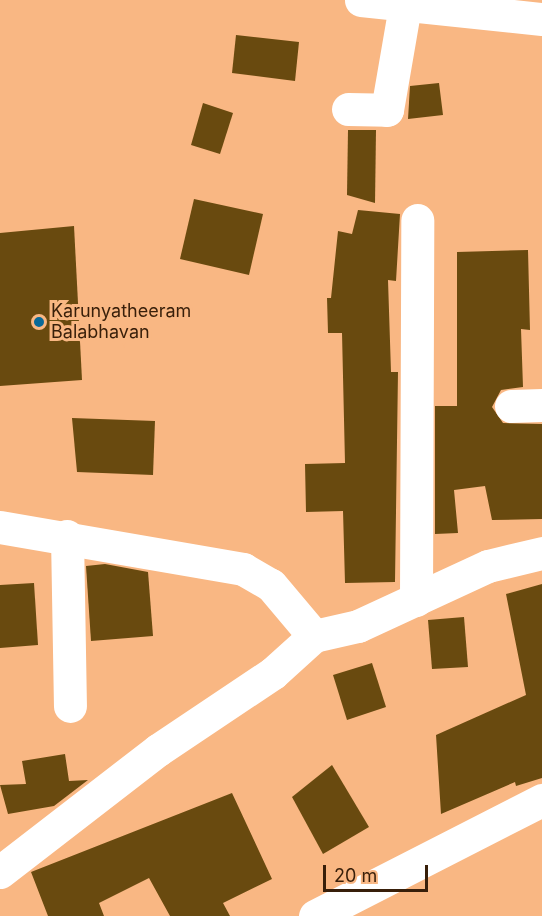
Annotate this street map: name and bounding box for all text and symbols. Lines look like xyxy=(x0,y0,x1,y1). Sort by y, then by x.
place label: Karunyatheeram Balabhavan xyxy=(51,301,191,344)
marker: Karunyatheeram Balabhavan xyxy=(32,315,46,329)
scale bar xyxy=(326,853,431,891)
text: 20 m xyxy=(334,865,377,886)

